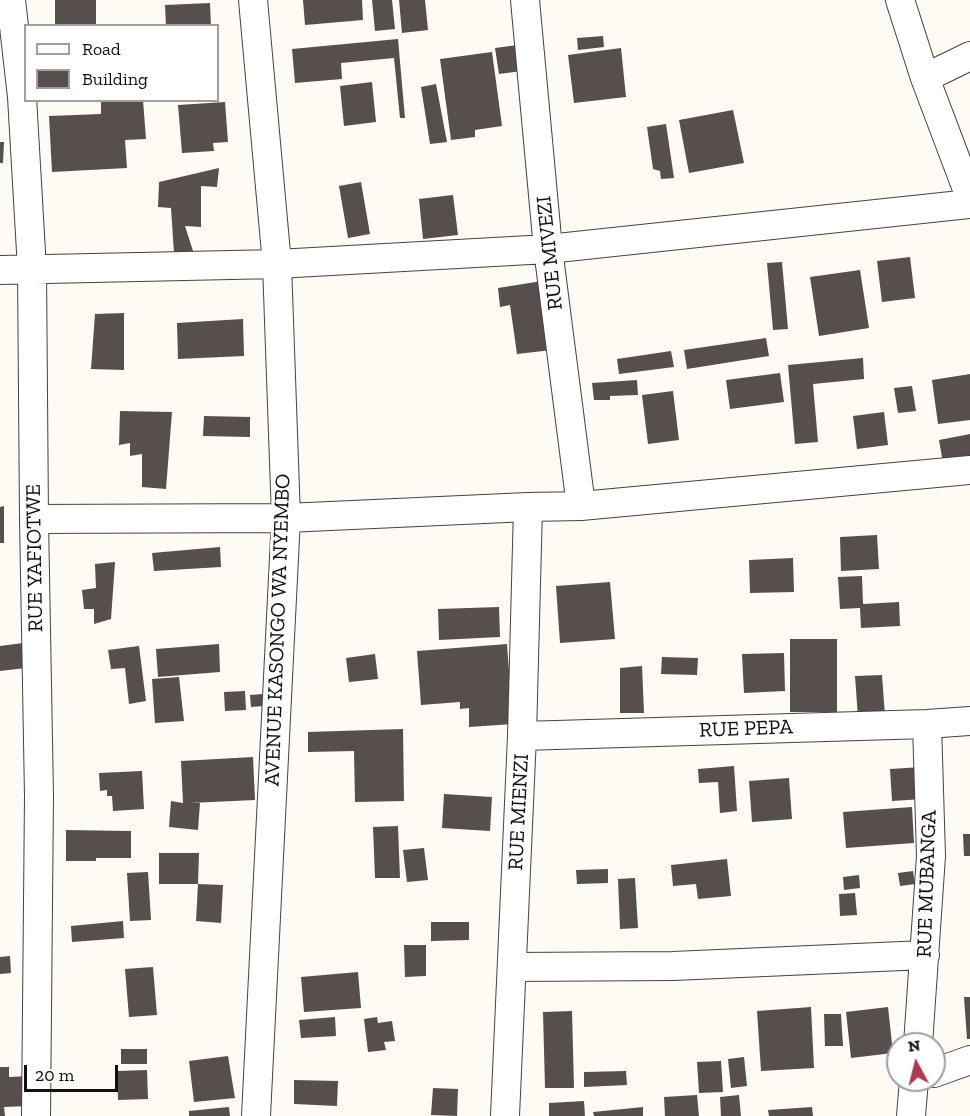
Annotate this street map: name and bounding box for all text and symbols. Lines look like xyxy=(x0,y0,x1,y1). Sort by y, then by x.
legend xyxy=(24,24,219,102)
text: Road xyxy=(82,38,121,60)
text: Building xyxy=(82,68,148,90)
street label: RUE MIVEZI xyxy=(531,194,569,312)
street label: AVENUE KASONGO WA NYEMBO xyxy=(260,473,296,787)
street label: RUE YAFIOTWE xyxy=(21,484,49,632)
street label: RUE PEPA xyxy=(699,715,793,743)
street label: RUE MIENZI xyxy=(503,753,535,871)
street label: RUE MUBANGA xyxy=(912,810,942,958)
north arrow xyxy=(886,1032,946,1092)
text: N xyxy=(907,1035,921,1056)
scale bar xyxy=(27,1053,122,1091)
text: 20 m xyxy=(35,1064,74,1086)

